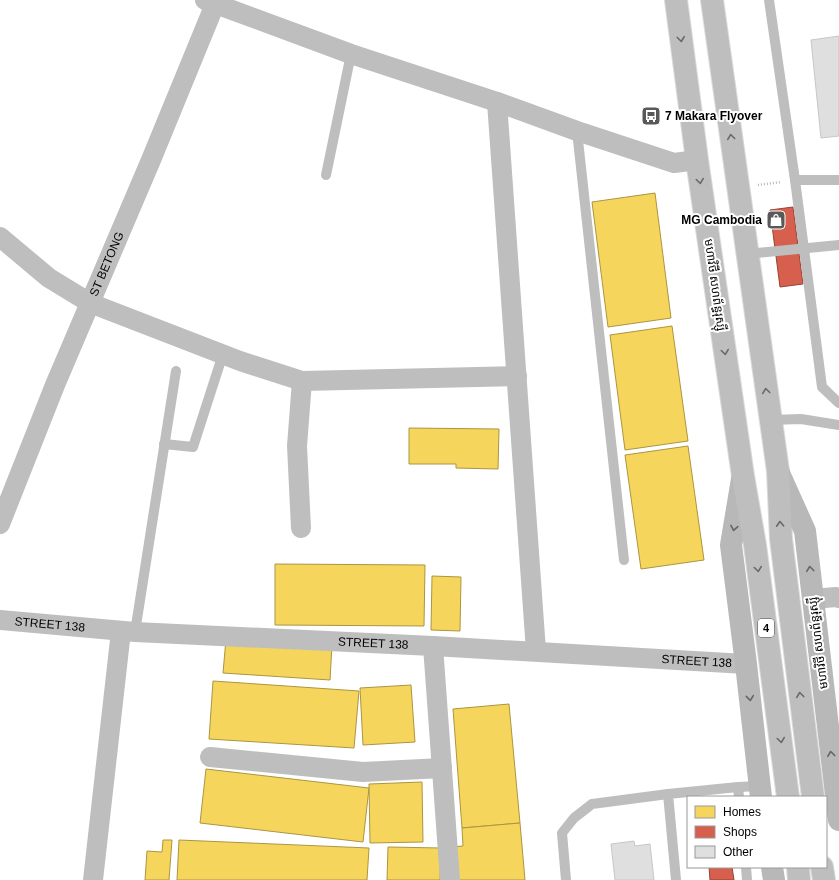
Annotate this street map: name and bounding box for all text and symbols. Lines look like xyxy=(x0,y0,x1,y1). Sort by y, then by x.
one-way arrow xyxy=(676,36,685,42)
bus stop icon: 7 Makara Flyover xyxy=(640,105,662,127)
place label: 7 Makara Flyover xyxy=(665,109,763,123)
one-way arrow xyxy=(727,134,736,140)
one-way arrow xyxy=(695,178,704,184)
shop icon: MG Cambodia xyxy=(765,209,787,231)
place label: MG Cambodia xyxy=(681,213,762,227)
street label: ST BETONG xyxy=(87,230,127,299)
street label: មហាវិថី សហព័ន្ធរុស្ស៊ី xyxy=(699,238,729,333)
one-way arrow xyxy=(720,349,729,355)
one-way arrow xyxy=(762,387,771,394)
one-way arrow xyxy=(776,521,785,527)
one-way arrow xyxy=(730,525,739,531)
one-way arrow xyxy=(753,566,762,572)
one-way arrow xyxy=(805,566,814,572)
street label: មហាវិថី សហព័ន្ធរុស្ស៊ី xyxy=(805,595,834,690)
street label: STREET 138 xyxy=(14,614,86,635)
road number: 4 xyxy=(758,619,774,637)
street label: STREET 138 xyxy=(338,635,409,652)
street label: STREET 138 xyxy=(661,652,733,670)
one-way arrow xyxy=(796,692,805,698)
one-way arrow xyxy=(745,695,754,701)
one-way arrow xyxy=(776,737,785,743)
one-way arrow xyxy=(827,751,836,757)
legend xyxy=(687,796,827,868)
text: Homes xyxy=(723,805,761,819)
text: Shops xyxy=(723,825,757,839)
text: Other xyxy=(723,845,753,859)

